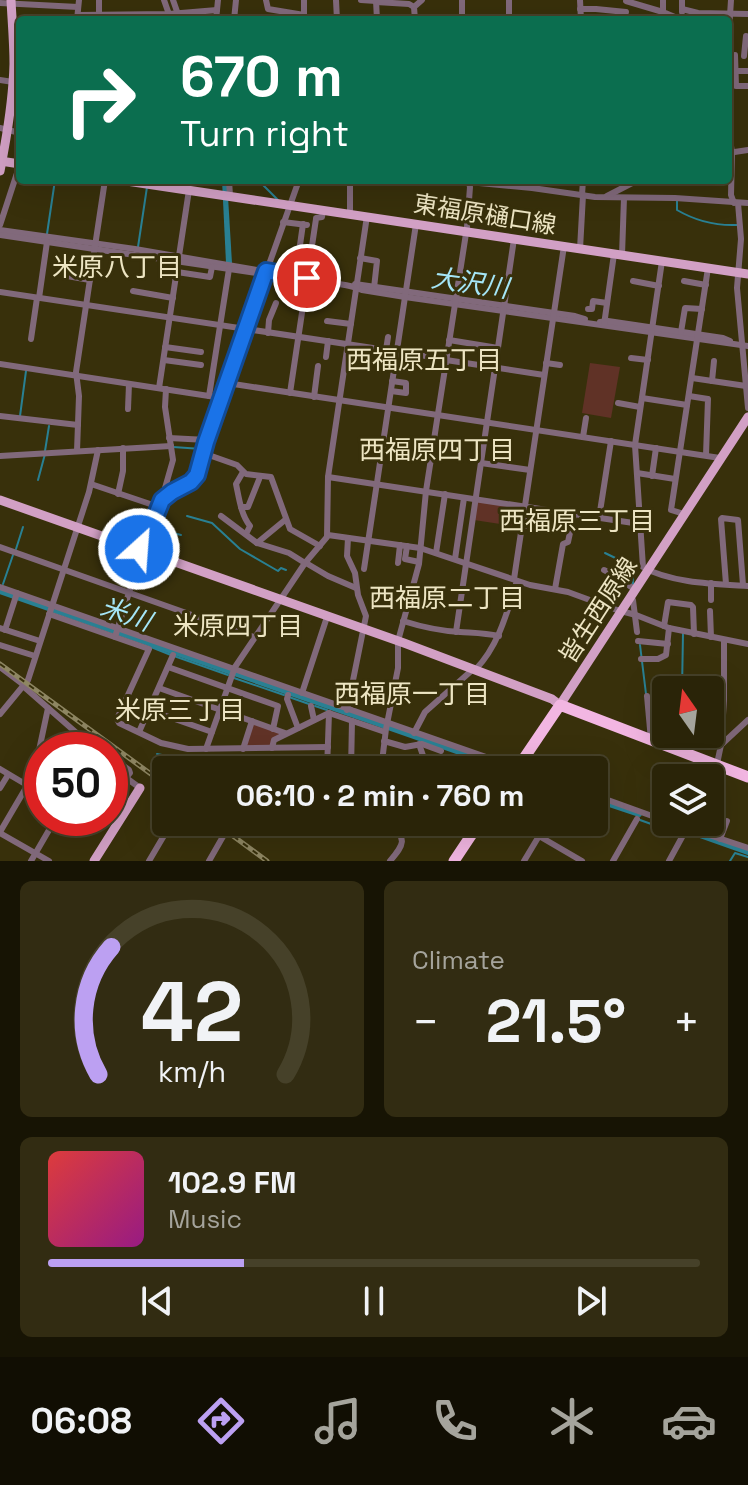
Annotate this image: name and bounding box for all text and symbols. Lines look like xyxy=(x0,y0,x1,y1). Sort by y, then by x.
text: 670 m xyxy=(180,41,343,112)
icon: right xyxy=(48,48,152,152)
text: Turn right xyxy=(180,111,349,157)
street label: 東福原樋口線 xyxy=(411,187,559,241)
pin xyxy=(273,244,341,312)
district label: 米原八丁目 xyxy=(52,250,182,284)
icon: arrive xyxy=(285,256,329,300)
water label: 大沢川 xyxy=(429,261,514,306)
district label: 西福原五丁目 xyxy=(346,343,502,377)
district label: 西福原四丁目 xyxy=(359,433,515,467)
district label: 西福原三丁目 xyxy=(499,504,655,538)
position arrow xyxy=(97,507,181,591)
street label: 皆生西原線 xyxy=(552,551,644,669)
district label: 西福原二丁目 xyxy=(369,581,525,615)
water label: 米川 xyxy=(96,589,159,640)
district label: 米原四丁目 xyxy=(173,609,303,643)
north arrow xyxy=(652,676,724,748)
map controls xyxy=(652,676,724,836)
district label: 西福原一丁目 xyxy=(334,677,490,711)
district label: 米原三丁目 xyxy=(115,693,245,727)
speed limit sign: 50 xyxy=(24,732,128,836)
button: layers xyxy=(652,764,724,836)
text: 06:10 · 2 min · 760 m xyxy=(236,776,524,815)
text: Climate xyxy=(412,943,505,977)
text: 42 xyxy=(141,959,243,1065)
text: 21.5° xyxy=(486,983,626,1060)
text: − xyxy=(412,994,439,1050)
text: + xyxy=(673,994,700,1050)
text: km/h xyxy=(158,1054,226,1090)
text: 102.9 FM xyxy=(168,1163,296,1202)
text: Music xyxy=(168,1202,242,1236)
icon: previous xyxy=(135,1279,179,1323)
icon: pause xyxy=(352,1279,396,1323)
icon: next xyxy=(569,1279,613,1323)
icon: directions xyxy=(193,1393,249,1449)
icon: music xyxy=(310,1393,366,1449)
icon: phone xyxy=(427,1393,483,1449)
icon: climate xyxy=(544,1393,600,1449)
icon: car xyxy=(661,1393,717,1449)
text: 06:08 xyxy=(31,1398,132,1444)

